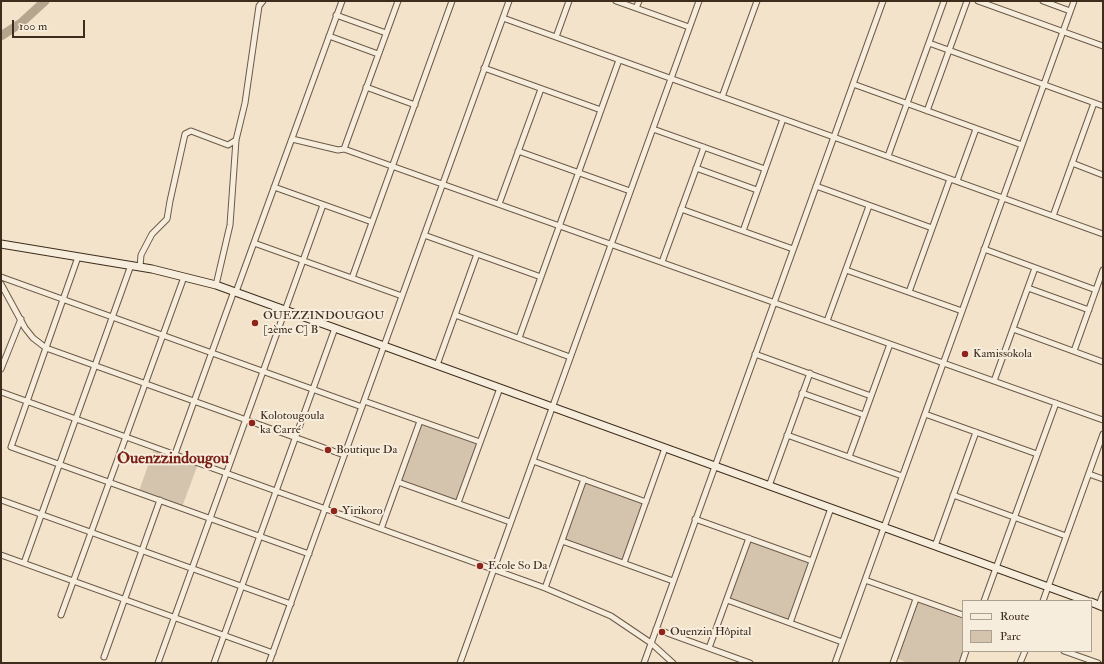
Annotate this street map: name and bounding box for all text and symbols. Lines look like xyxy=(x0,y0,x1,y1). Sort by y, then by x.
scale bar xyxy=(14,12,87,38)
text: 100 m xyxy=(19,19,47,34)
place label: OUEZZINDOUGOU [2ème C] B xyxy=(263,309,384,337)
marker: OUEZZINDOUGOU [2ème C] B xyxy=(250,318,260,328)
place label: Kamissokola xyxy=(973,347,1032,361)
marker: Kamissokola xyxy=(960,349,970,359)
place label: Kolotougoula ka Carré xyxy=(260,409,324,437)
marker: Kolotougoula ka Carré xyxy=(247,418,257,428)
place label: Boutique Da xyxy=(336,443,398,457)
marker: Boutique Da xyxy=(323,445,333,455)
district label: Ouenzzindougou xyxy=(117,450,229,470)
place label: Yirikoro xyxy=(342,504,383,518)
marker: Yirikoro xyxy=(329,506,339,516)
place label: Ecole So Da xyxy=(488,559,547,573)
marker: Ecole So Da xyxy=(475,561,485,571)
legend xyxy=(962,600,1092,652)
text: Route xyxy=(1000,609,1029,624)
place label: Ouenzin Hôpital xyxy=(670,625,751,639)
marker: Ouenzin Hôpital xyxy=(657,627,667,637)
text: Parc xyxy=(1000,629,1021,644)

